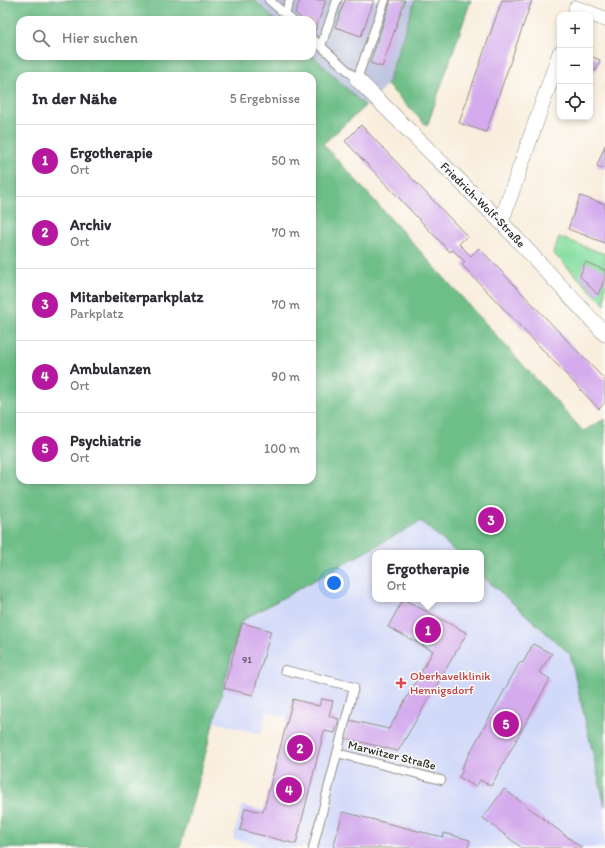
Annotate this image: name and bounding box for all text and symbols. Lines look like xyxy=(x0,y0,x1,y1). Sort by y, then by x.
map controls xyxy=(557,12,593,120)
button: + xyxy=(557,12,593,48)
search box xyxy=(16,16,316,60)
icon: search xyxy=(30,27,52,49)
text: Hier suchen xyxy=(62,29,138,47)
button: − xyxy=(557,48,593,84)
button: locate xyxy=(557,84,593,120)
text: In der Nähe xyxy=(32,88,117,108)
text: 5 Ergebnisse xyxy=(230,91,300,106)
text: Ergotherapie xyxy=(70,144,153,162)
text: 1 xyxy=(42,153,48,168)
text: 50 m xyxy=(271,153,300,168)
street label: Friedrich-Wolf-Straße xyxy=(438,159,528,251)
text: Ort xyxy=(70,162,89,177)
text: Archiv xyxy=(70,216,111,234)
text: 2 xyxy=(42,225,48,240)
text: 70 m xyxy=(272,225,300,240)
text: Ort xyxy=(70,234,89,249)
text: Mitarbeiterparkplatz xyxy=(70,288,204,306)
text: 3 xyxy=(41,297,49,312)
text: 70 m xyxy=(272,297,300,312)
text: Parkplatz xyxy=(70,306,123,321)
text: Ambulanzen xyxy=(70,360,151,378)
text: 4 xyxy=(41,369,49,384)
text: 90 m xyxy=(271,369,300,384)
text: Ort xyxy=(70,378,89,393)
text: Psychiatrie xyxy=(70,432,141,450)
text: 5 xyxy=(42,441,48,456)
text: 100 m xyxy=(264,441,300,456)
text: Ort xyxy=(70,450,89,465)
pin: 3 xyxy=(478,505,504,535)
popup xyxy=(372,550,484,602)
text: Ergotherapie xyxy=(387,560,469,578)
your location xyxy=(324,573,344,593)
text: Ort xyxy=(387,578,406,593)
pin: 1 xyxy=(415,615,441,645)
house number: 91 xyxy=(242,653,252,666)
place label: Oberhavelklinik Hennigsdorf xyxy=(410,669,491,697)
marker: Oberhavelklinik Hennigsdorf xyxy=(395,677,407,689)
pin: 5 xyxy=(493,709,519,739)
pin: 2 xyxy=(287,733,313,763)
street label: Marwitzer Straße xyxy=(347,737,438,773)
pin: 4 xyxy=(276,775,302,805)

